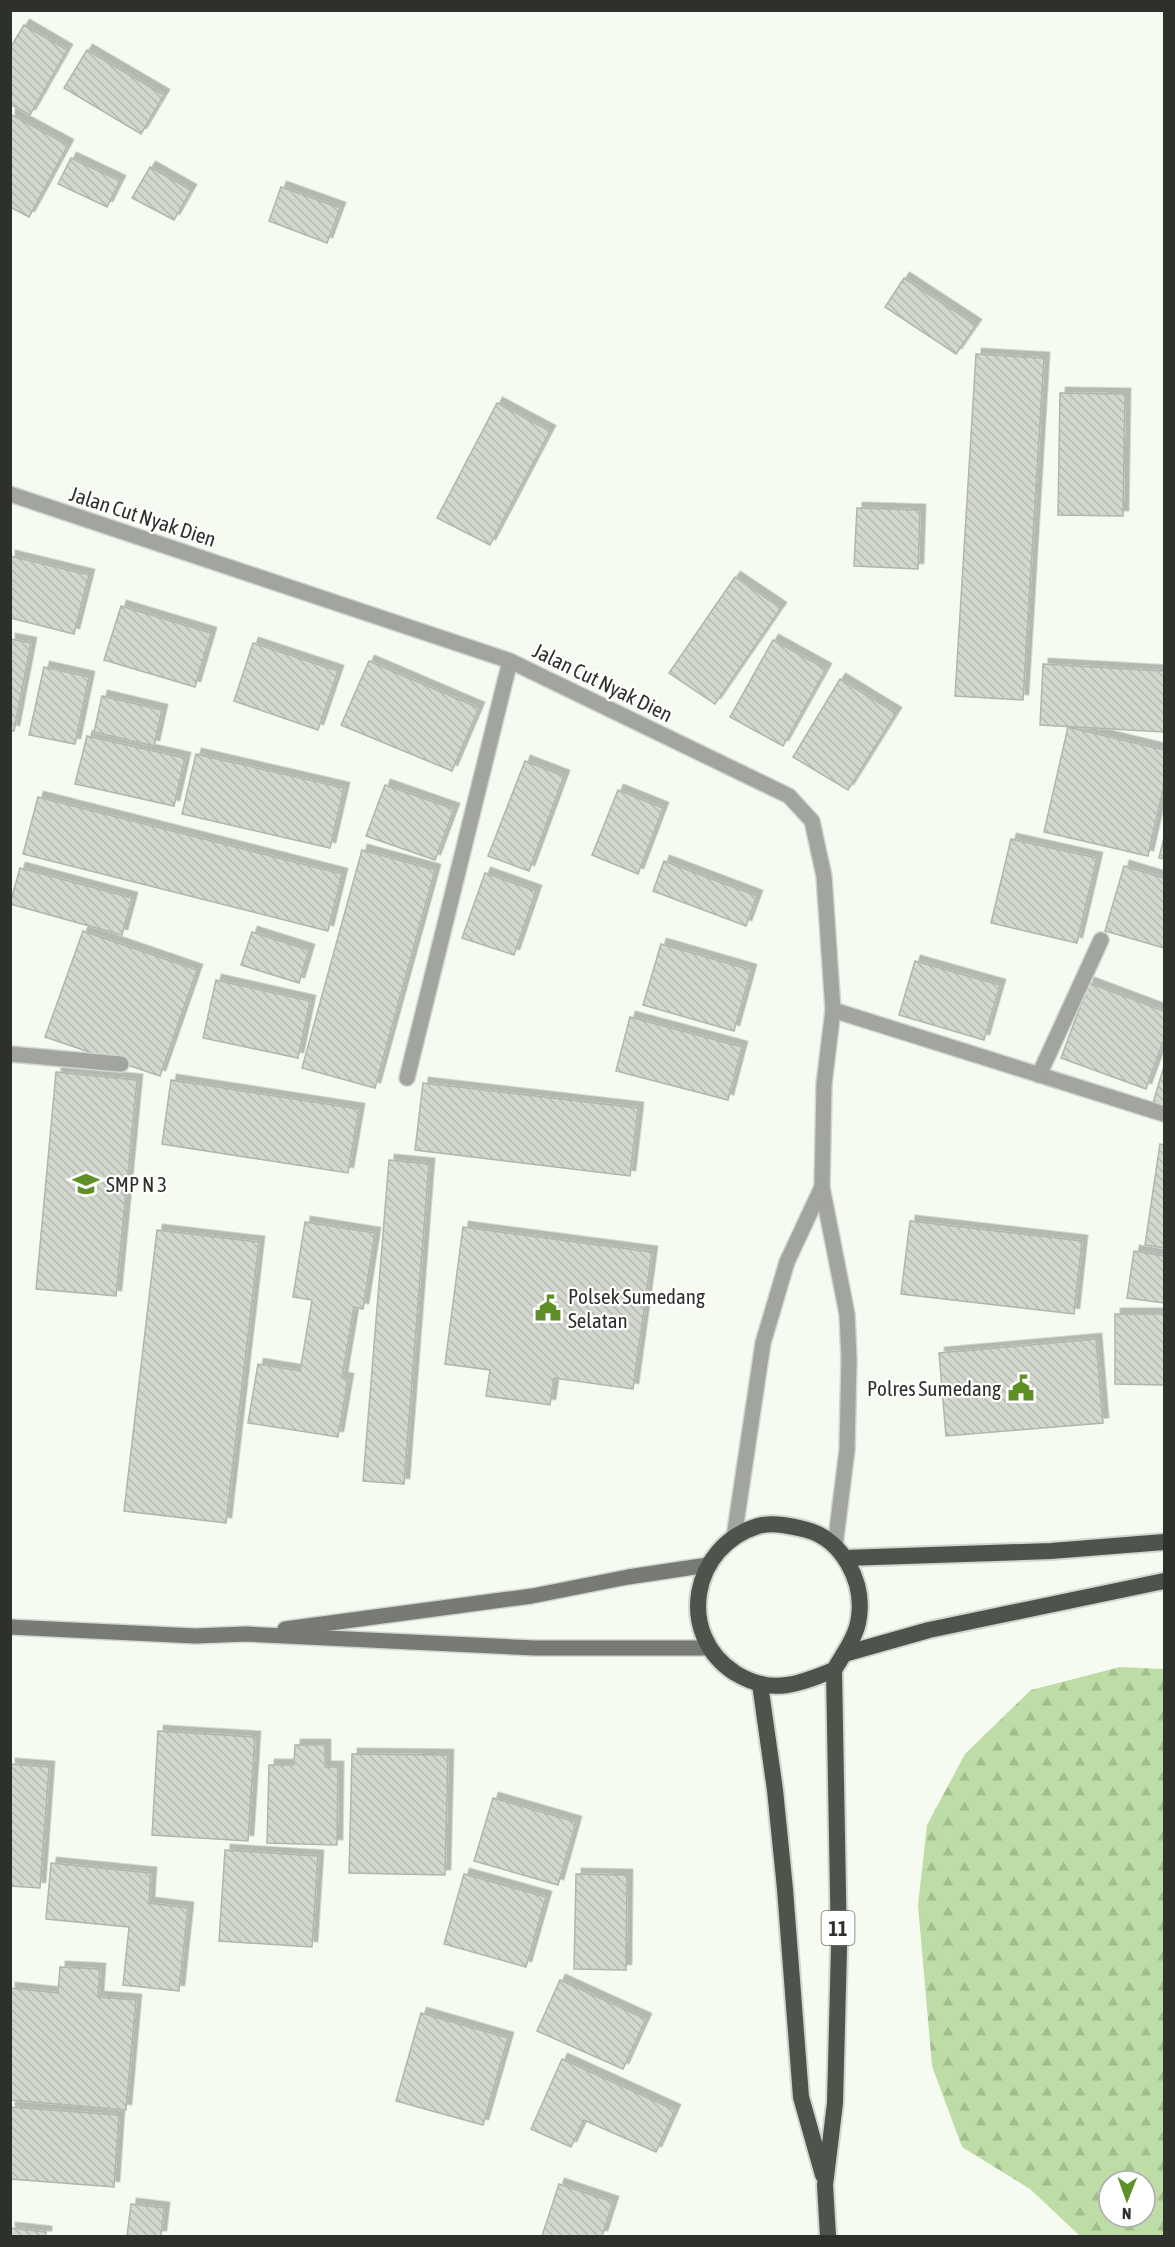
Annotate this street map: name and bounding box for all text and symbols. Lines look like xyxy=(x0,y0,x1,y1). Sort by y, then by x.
street label: Jalan Cut Nyak Dien xyxy=(67,481,219,551)
street label: Jalan Cut Nyak Dien xyxy=(529,638,677,726)
school or university icon: SMP N 3 xyxy=(71,1169,101,1199)
place label: SMP N 3 xyxy=(106,1172,167,1196)
place label: Polsek Sumedang Selatan xyxy=(568,1284,705,1332)
public building icon: Polsek Sumedang Selatan xyxy=(533,1293,563,1323)
public building icon: Polres Sumedang xyxy=(1006,1373,1036,1403)
place label: Polres Sumedang xyxy=(867,1376,1001,1400)
road number: 11 xyxy=(822,1911,854,1945)
north arrow xyxy=(1097,2169,1157,2229)
text: N xyxy=(1122,2205,1132,2223)

